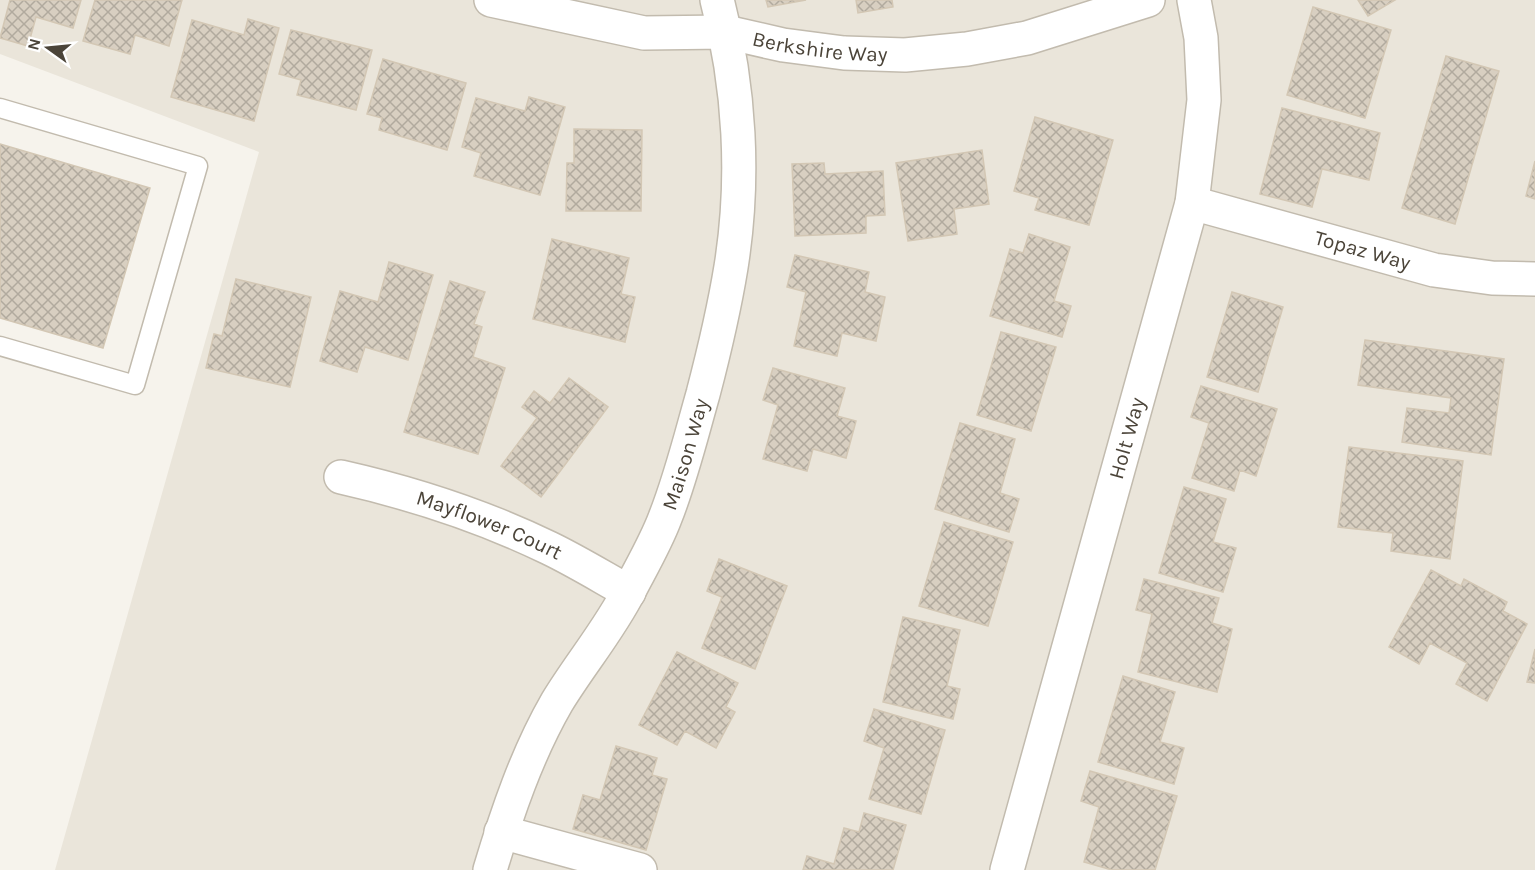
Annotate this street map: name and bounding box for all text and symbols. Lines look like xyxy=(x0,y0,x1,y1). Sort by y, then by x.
north arrow xyxy=(18,18,78,78)
street label: Berkshire Way xyxy=(750,26,888,66)
text: N xyxy=(23,36,45,52)
street label: Topaz Way xyxy=(1312,226,1414,275)
street label: Holt Way xyxy=(1104,395,1150,482)
street label: Maison Way xyxy=(657,396,713,513)
street label: Mayflower Court xyxy=(413,485,566,565)

